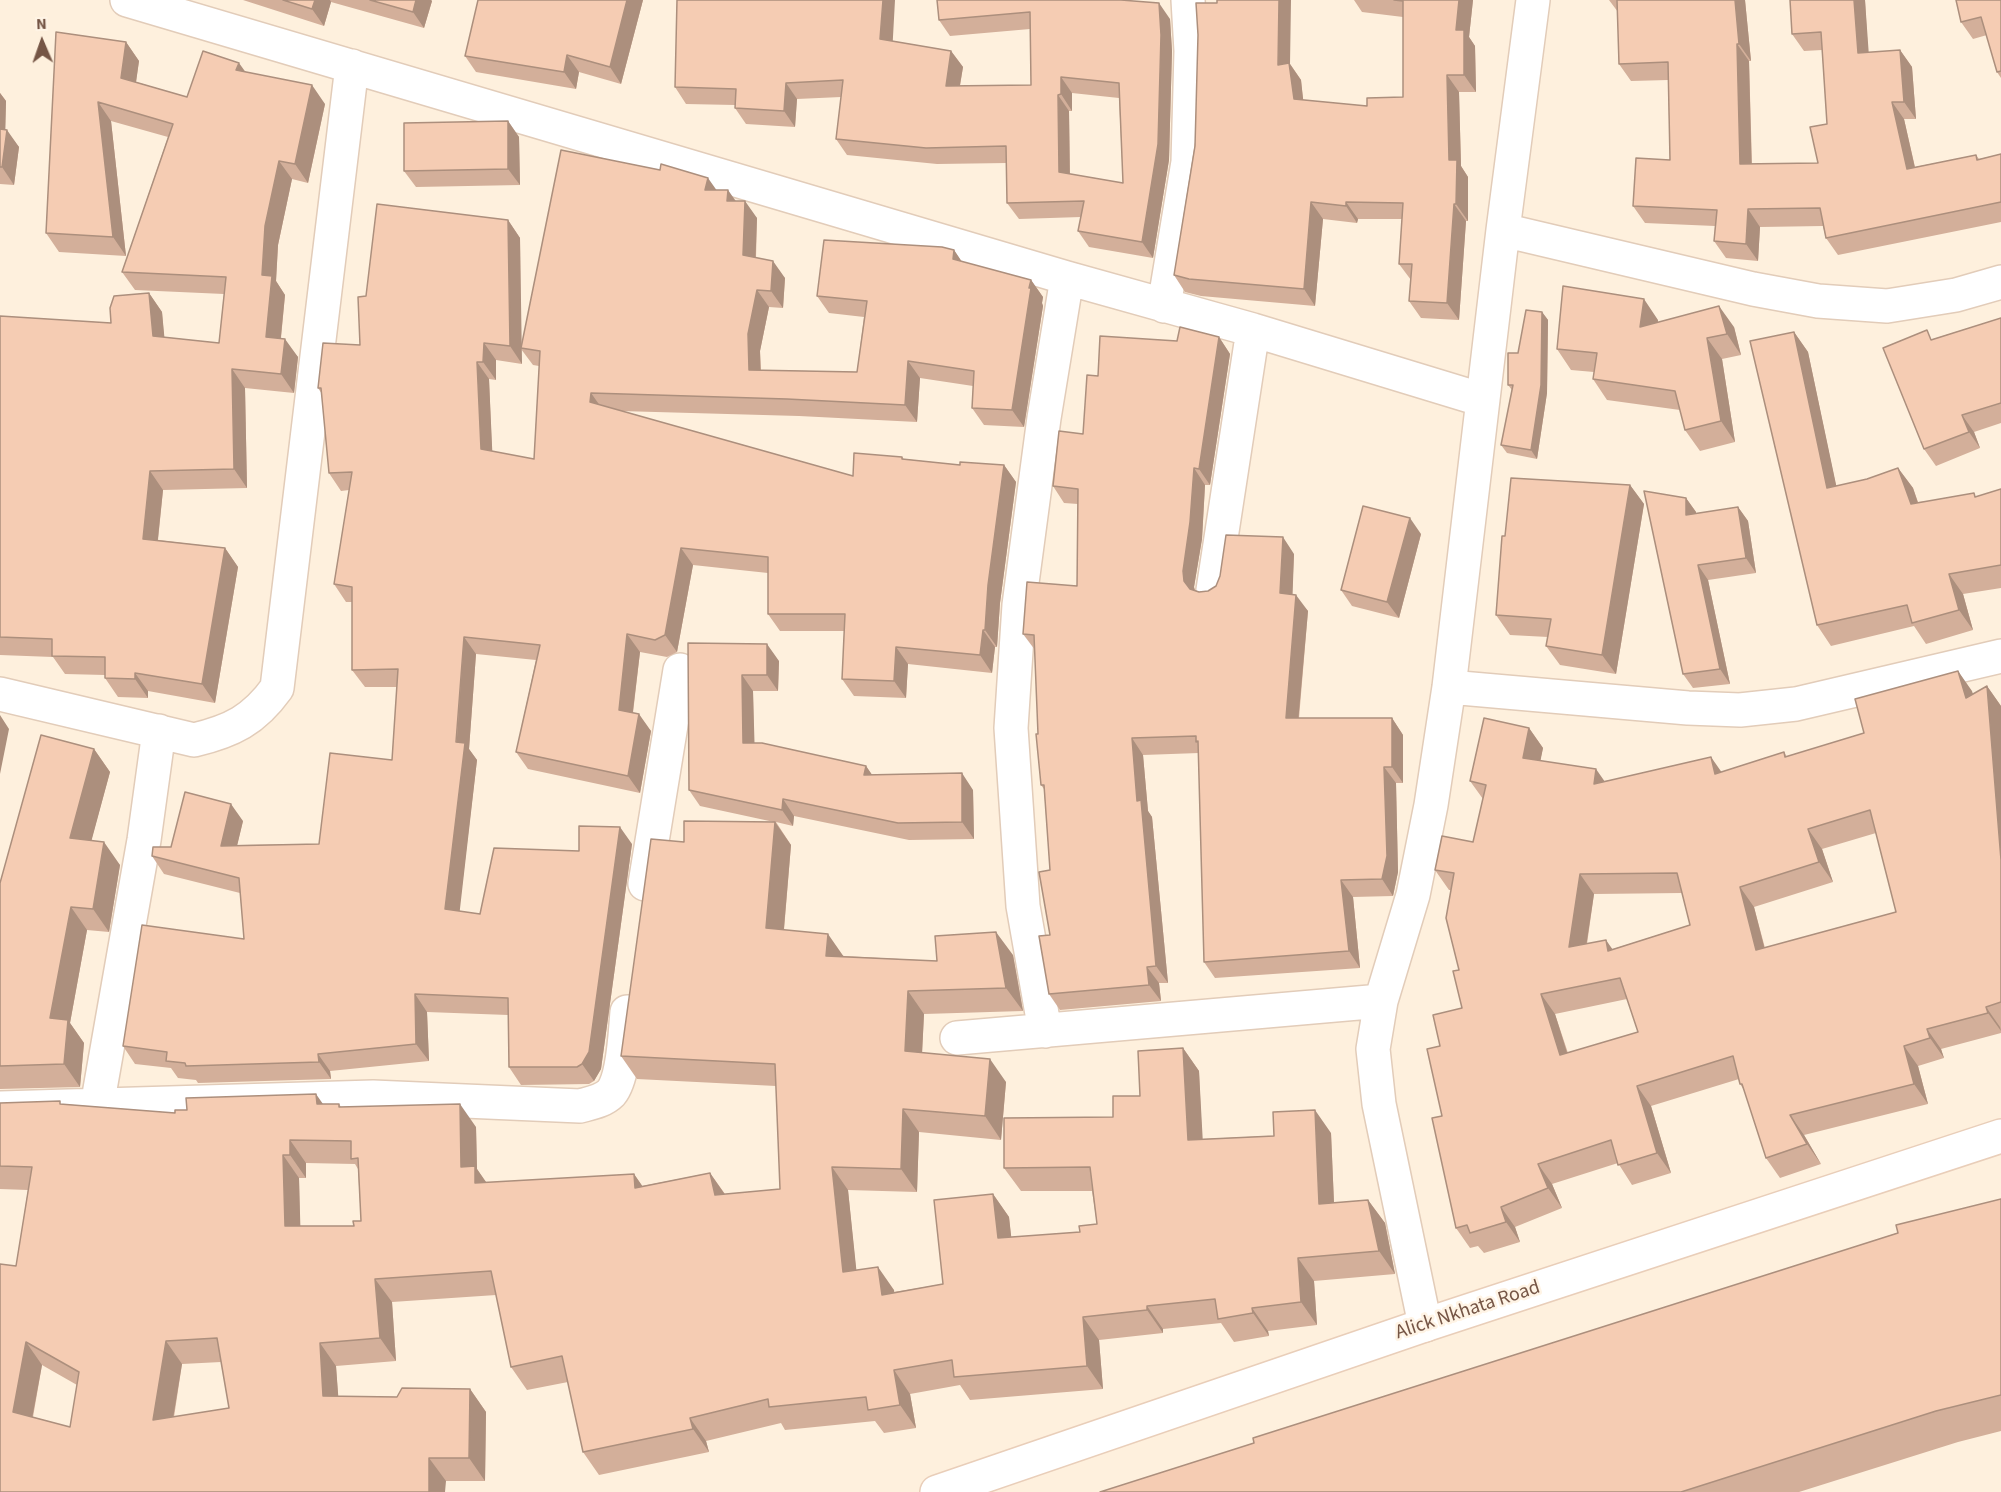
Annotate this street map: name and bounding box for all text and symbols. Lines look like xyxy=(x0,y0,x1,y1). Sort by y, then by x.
north arrow xyxy=(12,12,72,72)
text: N xyxy=(36,13,47,35)
street label: Alick Nkhata Road xyxy=(1393,1276,1543,1346)

